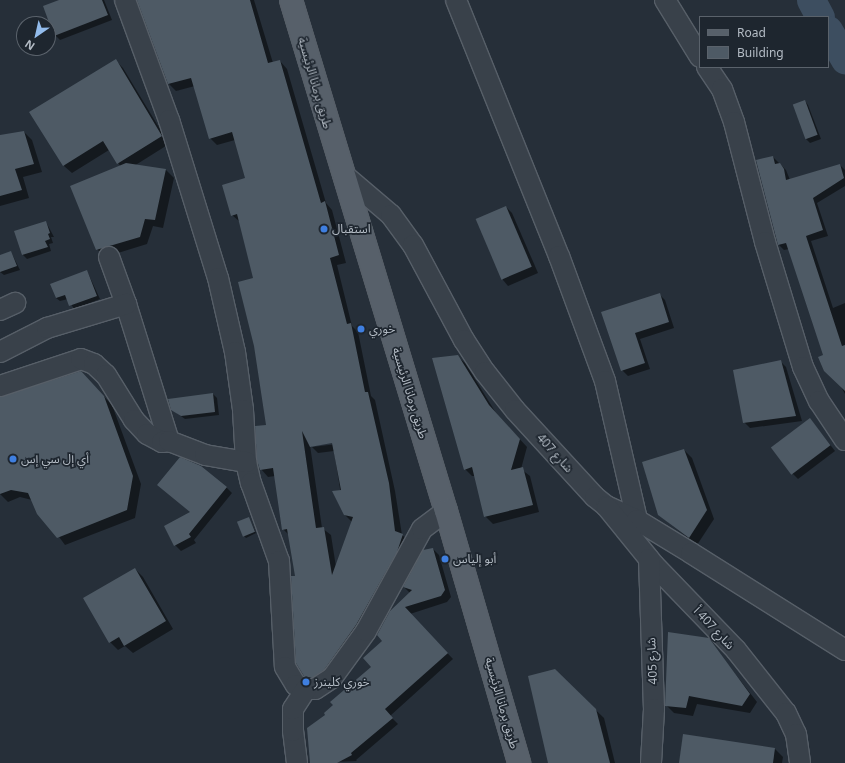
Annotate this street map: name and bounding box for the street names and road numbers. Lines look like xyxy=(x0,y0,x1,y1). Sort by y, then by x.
street label: طريق برمانا الرئيسية xyxy=(295,36,335,130)
street label: طريق برمانا الرئيسية xyxy=(389,346,431,440)
street label: شارع 407 xyxy=(534,431,576,475)
street label: شارع 407 أ xyxy=(691,604,737,652)
street label: شارع 405 xyxy=(644,637,660,685)
street label: طريق برمانا الرئيسية xyxy=(482,656,522,750)

